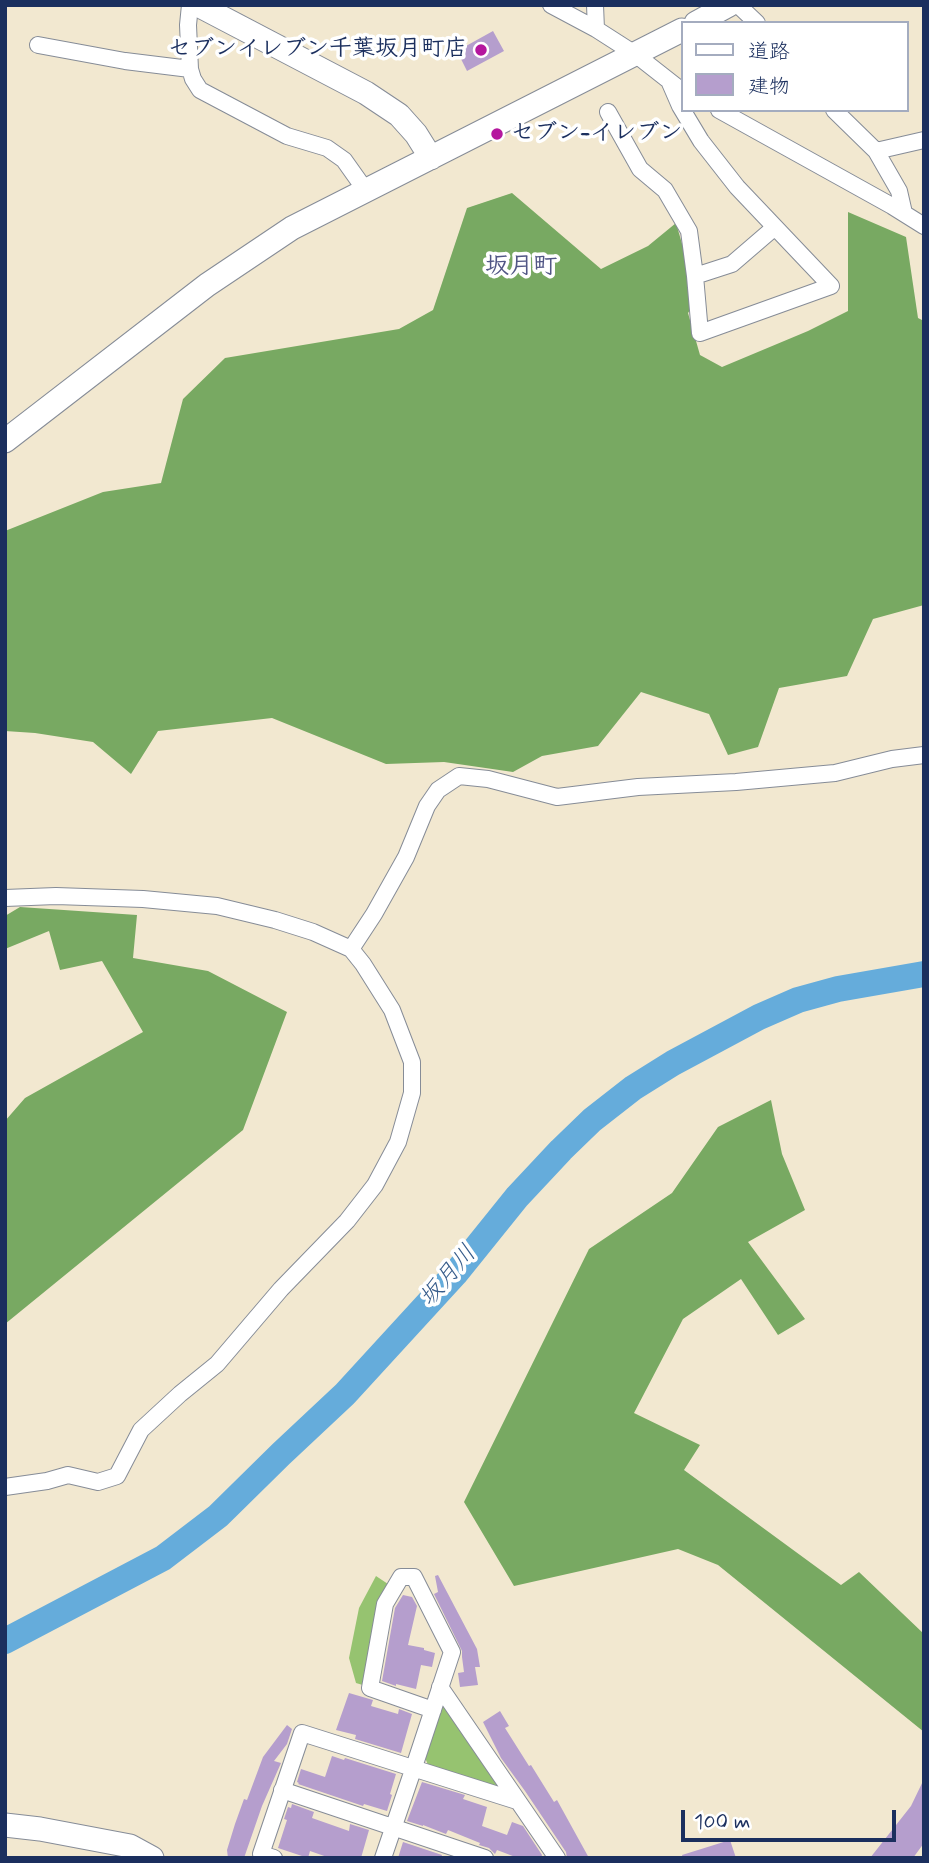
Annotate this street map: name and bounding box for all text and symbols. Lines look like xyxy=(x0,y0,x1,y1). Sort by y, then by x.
legend xyxy=(680,21,908,112)
place label: セブンイレブン千葉坂月町店 xyxy=(168,36,467,64)
text: 道路 xyxy=(748,38,790,66)
marker: セブンイレブン千葉坂月町店 xyxy=(473,42,489,58)
text: 建物 xyxy=(748,73,790,101)
place label: セブン-イレブン xyxy=(511,120,682,148)
marker: セブン-イレブン xyxy=(489,126,505,142)
district label: 坂月町 xyxy=(485,254,557,282)
water label: 坂月川 xyxy=(415,1240,483,1314)
scale bar xyxy=(684,1797,899,1841)
text: 100 m xyxy=(694,1808,750,1836)

